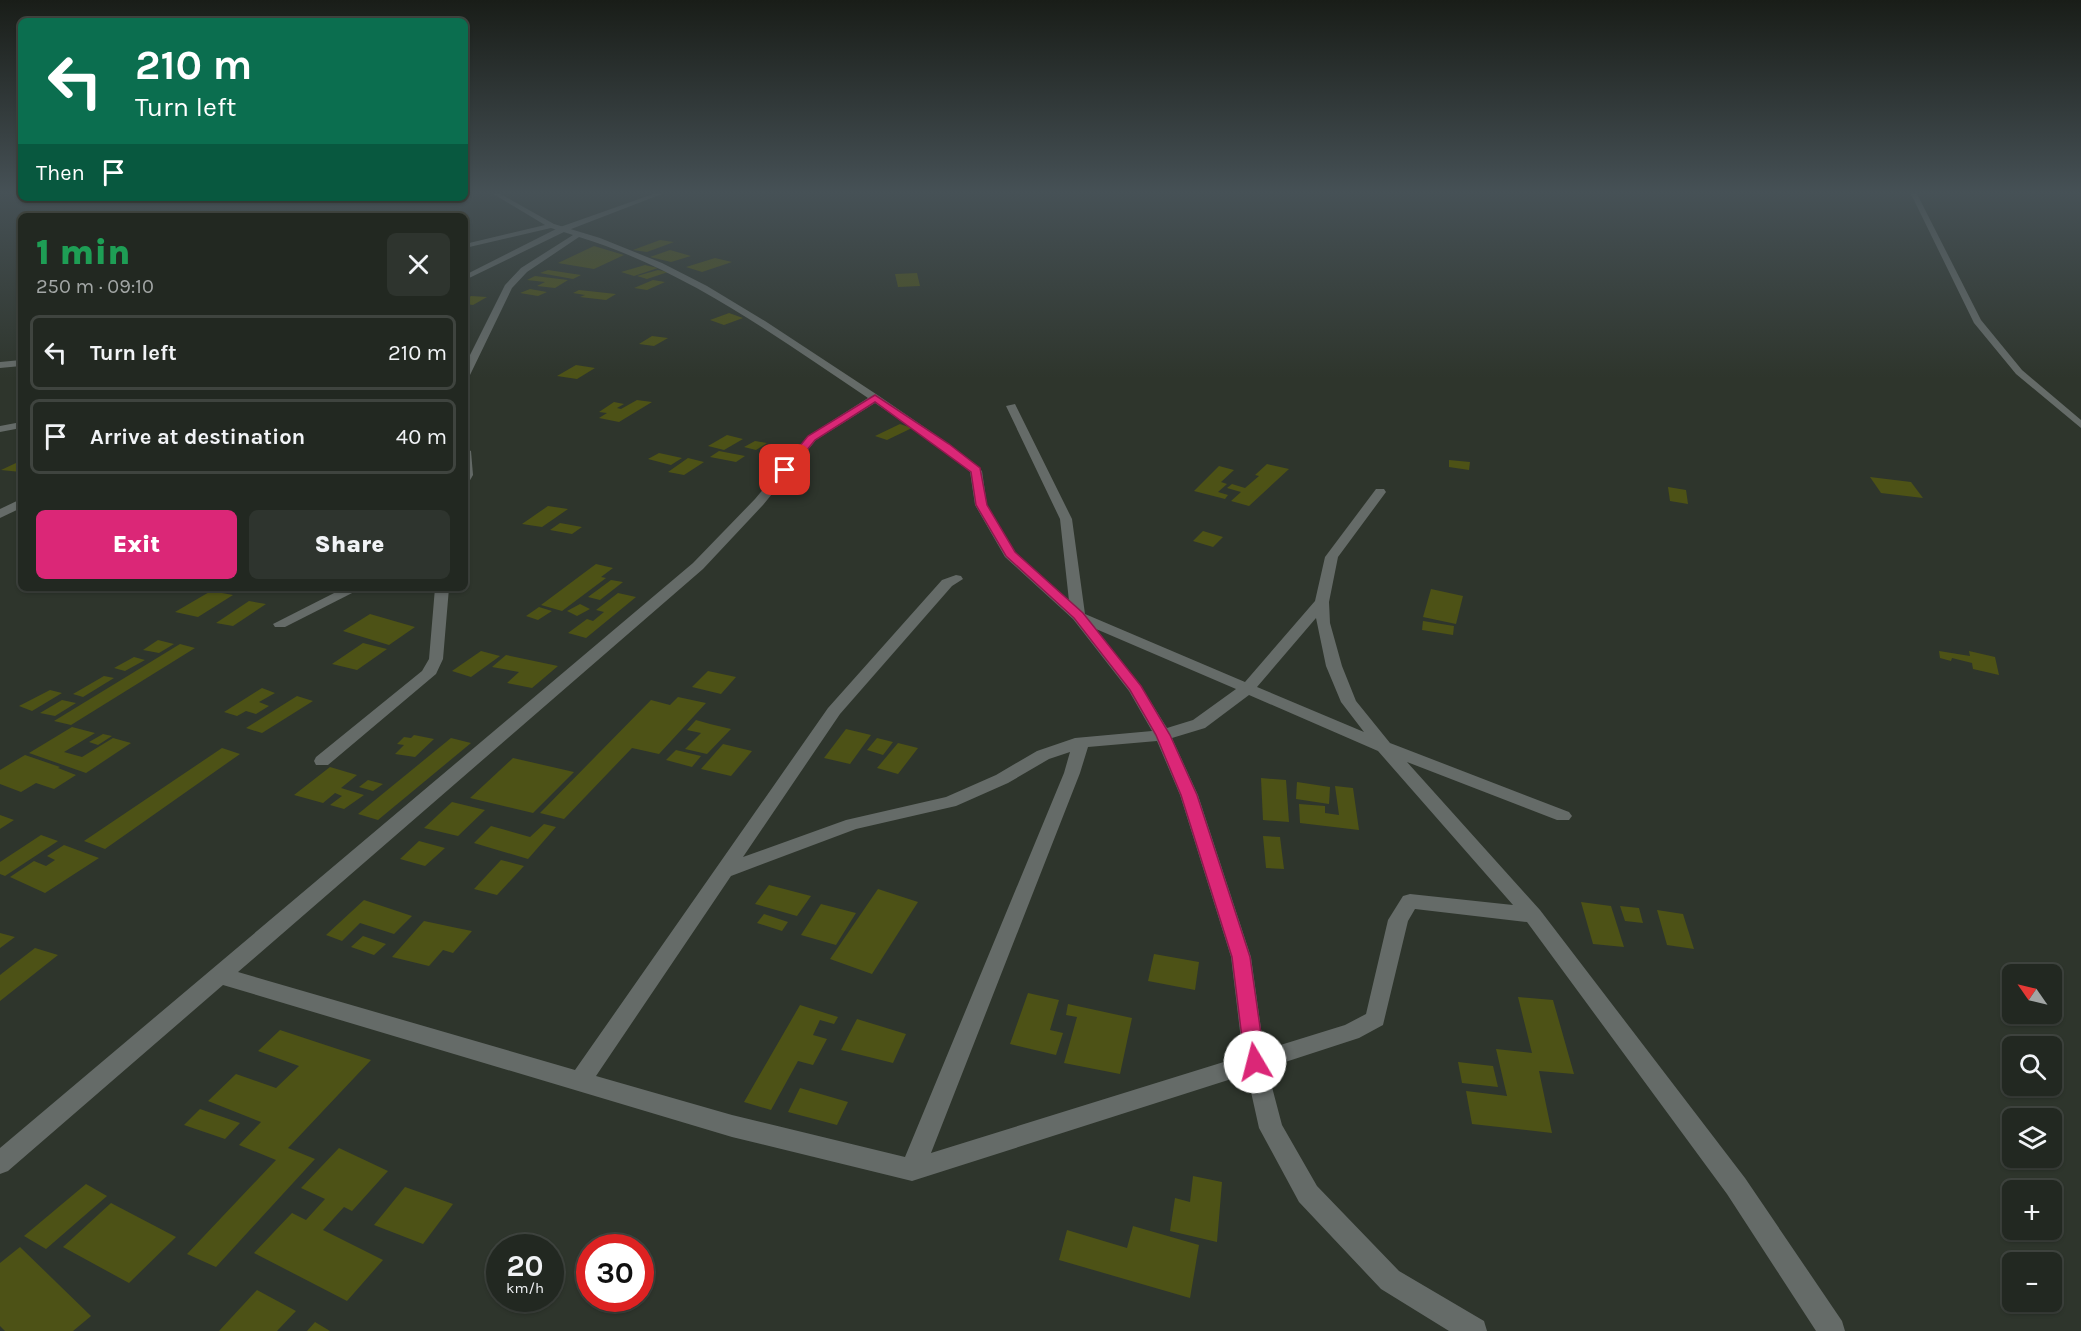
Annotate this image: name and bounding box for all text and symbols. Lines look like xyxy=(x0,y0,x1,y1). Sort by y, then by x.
text: 210 m xyxy=(135,40,252,90)
icon: left xyxy=(36,42,114,120)
text: Turn left xyxy=(135,91,236,123)
icon: arrive xyxy=(97,156,130,189)
text: Then xyxy=(36,160,85,186)
text: 1 min xyxy=(36,231,130,273)
button: close xyxy=(387,233,450,296)
text: 250 m · 09:10 xyxy=(36,275,154,298)
icon: left xyxy=(39,336,72,369)
text: Turn left xyxy=(90,340,177,366)
text: 210 m xyxy=(388,340,447,366)
icon: arrive xyxy=(39,420,72,453)
text: Arrive at destination xyxy=(90,424,305,450)
text: 40 m xyxy=(396,424,447,450)
pin xyxy=(759,444,810,495)
icon: arrive xyxy=(768,453,801,486)
button: Exit xyxy=(36,510,237,579)
button: Share xyxy=(249,510,450,579)
north arrow xyxy=(2002,964,2062,1024)
map controls xyxy=(2002,964,2062,1312)
position arrow xyxy=(1223,1030,1287,1094)
button: search xyxy=(2002,1036,2062,1096)
button: layers xyxy=(2002,1108,2062,1168)
button: + xyxy=(2002,1180,2062,1240)
speed limit sign: 30 xyxy=(576,1234,654,1312)
text: 20 xyxy=(506,1248,544,1284)
button: − xyxy=(2002,1252,2062,1312)
text: km/h xyxy=(506,1279,544,1297)

